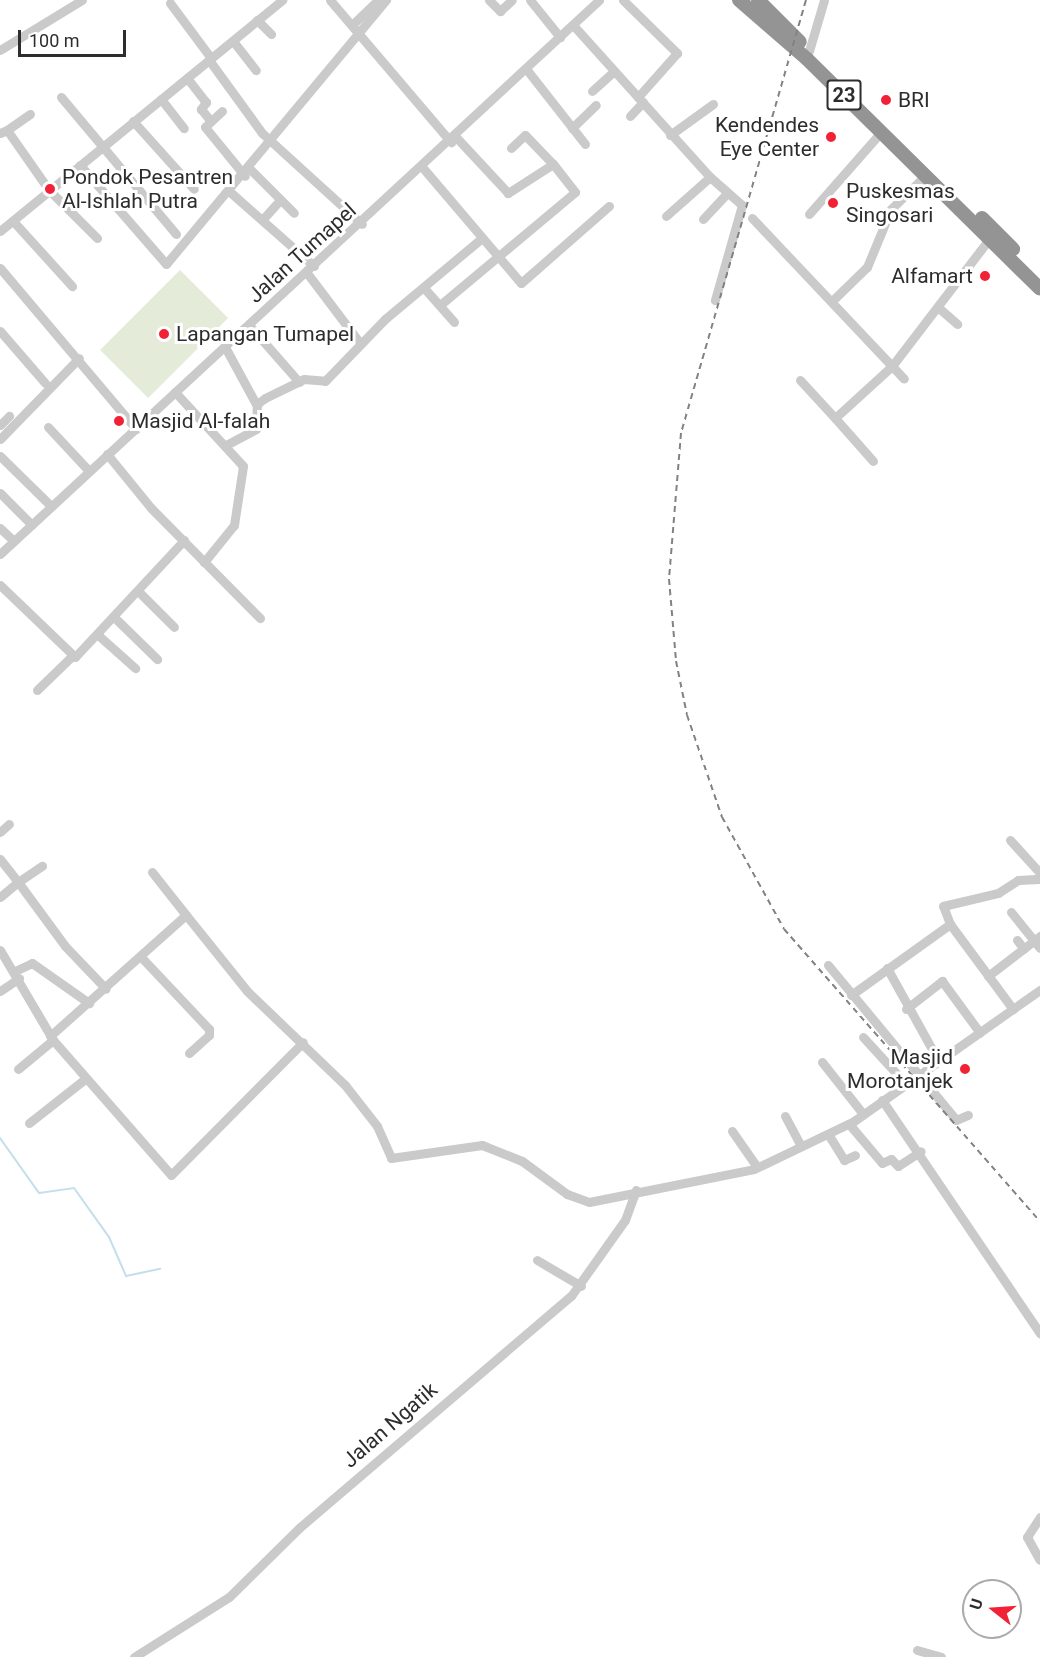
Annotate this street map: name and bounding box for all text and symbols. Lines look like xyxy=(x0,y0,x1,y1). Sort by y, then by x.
scale bar xyxy=(21,18,129,56)
text: 100 m xyxy=(29,30,80,51)
road number: 23 xyxy=(826,78,862,112)
place label: BRI xyxy=(898,87,930,113)
marker: BRI xyxy=(879,93,893,107)
place label: Kendendes Eye Center xyxy=(715,112,819,162)
marker: Kendendes Eye Center xyxy=(824,130,838,144)
place label: Pondok Pesantren Al-Ishlah Putra xyxy=(62,164,233,214)
place label: Puskesmas Singosari xyxy=(846,178,955,228)
marker: Pondok Pesantren Al-Ishlah Putra xyxy=(43,182,57,196)
marker: Puskesmas Singosari xyxy=(824,194,842,212)
street label: Jalan Tumapel xyxy=(243,198,361,308)
place label: Alfamart xyxy=(891,263,973,289)
marker: Alfamart xyxy=(978,269,992,283)
place label: Lapangan Tumapel xyxy=(176,321,355,347)
marker: Lapangan Tumapel xyxy=(157,327,171,341)
place label: Masjid Al-falah xyxy=(131,408,270,434)
marker: Masjid Al-falah xyxy=(112,414,126,428)
place label: Masjid Morotanjek xyxy=(847,1044,953,1094)
marker: Masjid Morotanjek xyxy=(958,1062,972,1076)
street label: Jalan Ngatik xyxy=(338,1377,442,1473)
north arrow xyxy=(962,1579,1022,1639)
text: U xyxy=(966,1596,987,1612)

